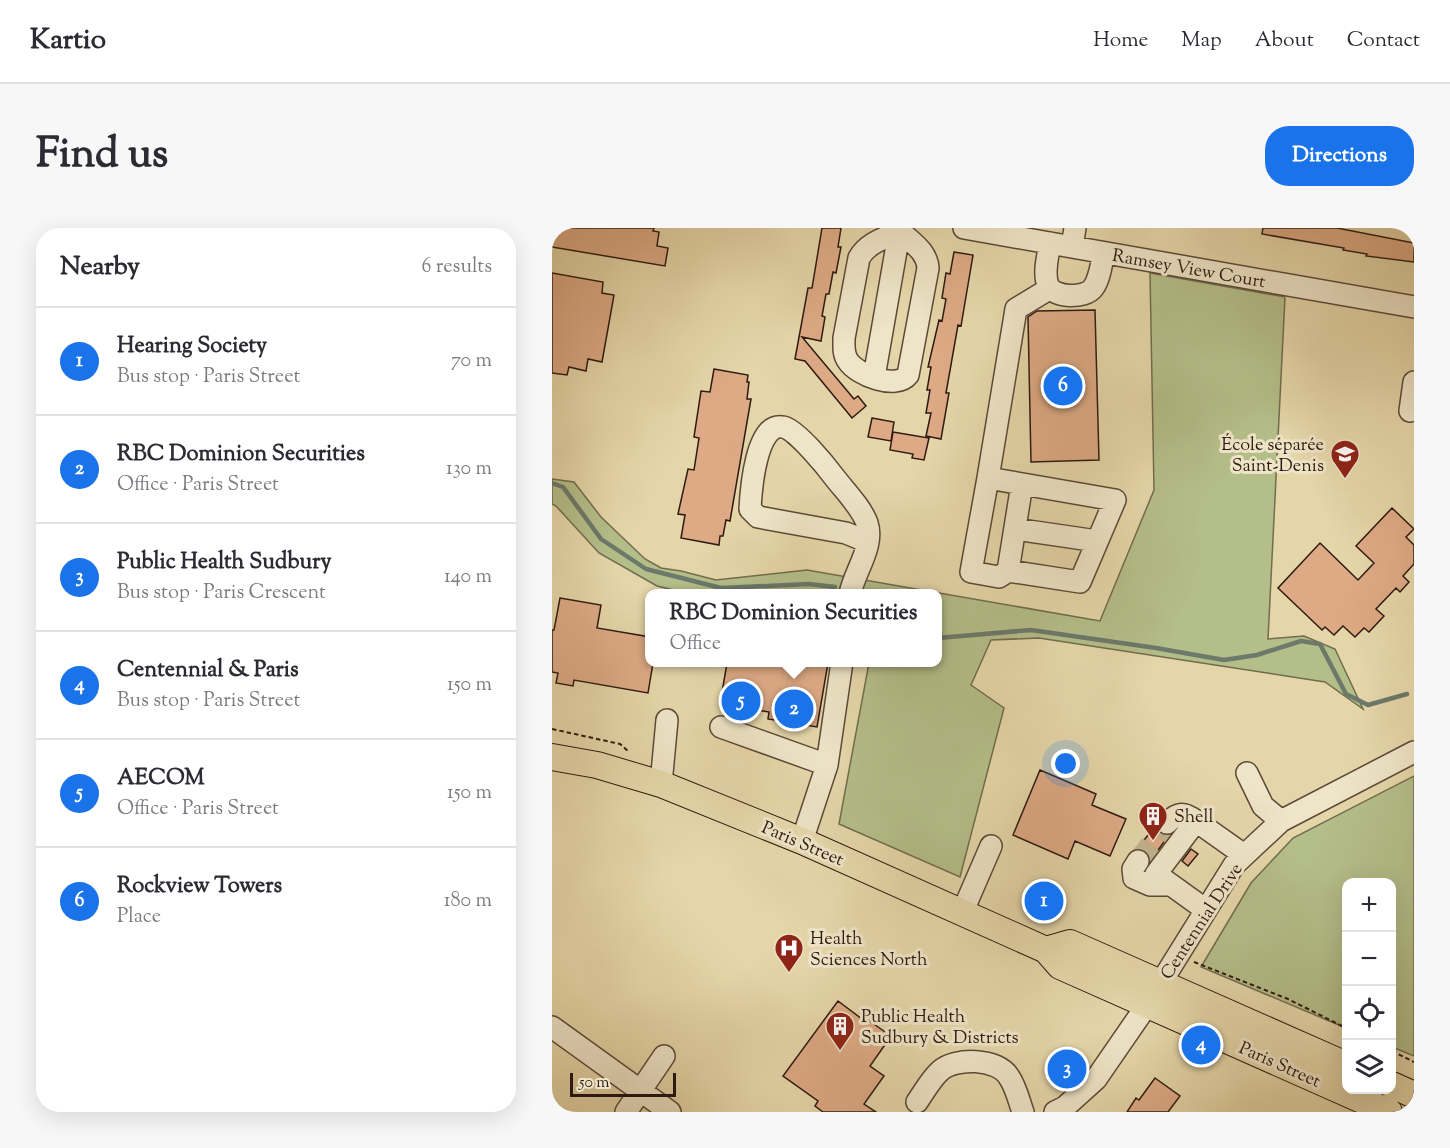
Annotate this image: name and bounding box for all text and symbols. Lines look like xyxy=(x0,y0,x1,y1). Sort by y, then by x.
text: Kartio xyxy=(30,21,106,61)
text: Home xyxy=(1093,26,1148,56)
text: Map xyxy=(1181,26,1222,56)
text: About xyxy=(1255,26,1314,56)
text: Contact xyxy=(1347,26,1420,56)
text: Find us xyxy=(36,126,168,186)
button: Directions xyxy=(1265,126,1414,186)
street label: Ramsey View Court xyxy=(1110,244,1267,296)
text: Nearby xyxy=(60,249,140,286)
text: 6 results xyxy=(422,253,492,282)
text: Hearing Society xyxy=(117,331,267,363)
text: 1 xyxy=(76,347,83,376)
text: 70 m xyxy=(451,347,492,376)
text: Bus stop · Paris Street xyxy=(117,363,300,392)
pin: 6 xyxy=(1044,364,1082,408)
place label: École séparée Saint-Denis xyxy=(1221,433,1324,480)
school or university icon: École séparée Saint-Denis xyxy=(1329,438,1361,480)
text: RBC Dominion Securities xyxy=(117,439,365,471)
text: 2 xyxy=(75,455,84,484)
text: 130 m xyxy=(446,455,492,484)
text: Office · Paris Street xyxy=(117,471,279,500)
text: Public Health Sudbury xyxy=(117,547,332,579)
text: 3 xyxy=(75,563,84,592)
text: 140 m xyxy=(444,563,492,592)
text: Bus stop · Paris Crescent xyxy=(117,579,326,608)
popup xyxy=(645,589,942,667)
text: RBC Dominion Securities xyxy=(670,598,917,630)
text: Office xyxy=(670,630,721,659)
text: Centennial & Paris xyxy=(117,655,299,687)
text: 4 xyxy=(74,671,85,700)
text: 150 m xyxy=(447,671,492,700)
pin: 5 xyxy=(722,678,760,724)
pin: 2 xyxy=(774,686,814,732)
text: Bus stop · Paris Street xyxy=(117,687,300,716)
your location xyxy=(1051,749,1080,778)
text: AECOM xyxy=(117,763,205,795)
text: 5 xyxy=(76,779,83,808)
text: 150 m xyxy=(447,779,492,808)
text: Office · Paris Street xyxy=(117,795,279,824)
building icon: Shell xyxy=(1137,800,1169,842)
place label: Shell xyxy=(1174,805,1213,831)
street label: Paris Street xyxy=(757,816,847,874)
street label: Centennial Drive xyxy=(1155,859,1250,985)
text: Rockview Towers xyxy=(117,871,282,903)
pin: 1 xyxy=(1024,878,1064,924)
map controls xyxy=(1342,878,1396,1094)
button: + xyxy=(1342,878,1396,932)
text: 6 xyxy=(75,887,84,916)
text: 180 m xyxy=(444,887,492,916)
text: Place xyxy=(117,903,161,932)
place label: Health Sciences North xyxy=(810,927,928,974)
hospital icon: Health Sciences North xyxy=(773,932,805,974)
button: − xyxy=(1342,932,1396,986)
button: locate xyxy=(1342,986,1396,1040)
place label: Public Health Sudbury & Districts xyxy=(861,1005,1019,1052)
building icon: Public Health Sudbury & Districts xyxy=(824,1010,856,1052)
pin: 4 xyxy=(1182,1022,1220,1068)
street label: Paris Street xyxy=(1234,1036,1324,1095)
button: layers xyxy=(1342,1040,1396,1094)
pin: 3 xyxy=(1048,1046,1086,1092)
scale bar xyxy=(570,1070,676,1098)
text: 50 m xyxy=(579,1072,610,1095)

